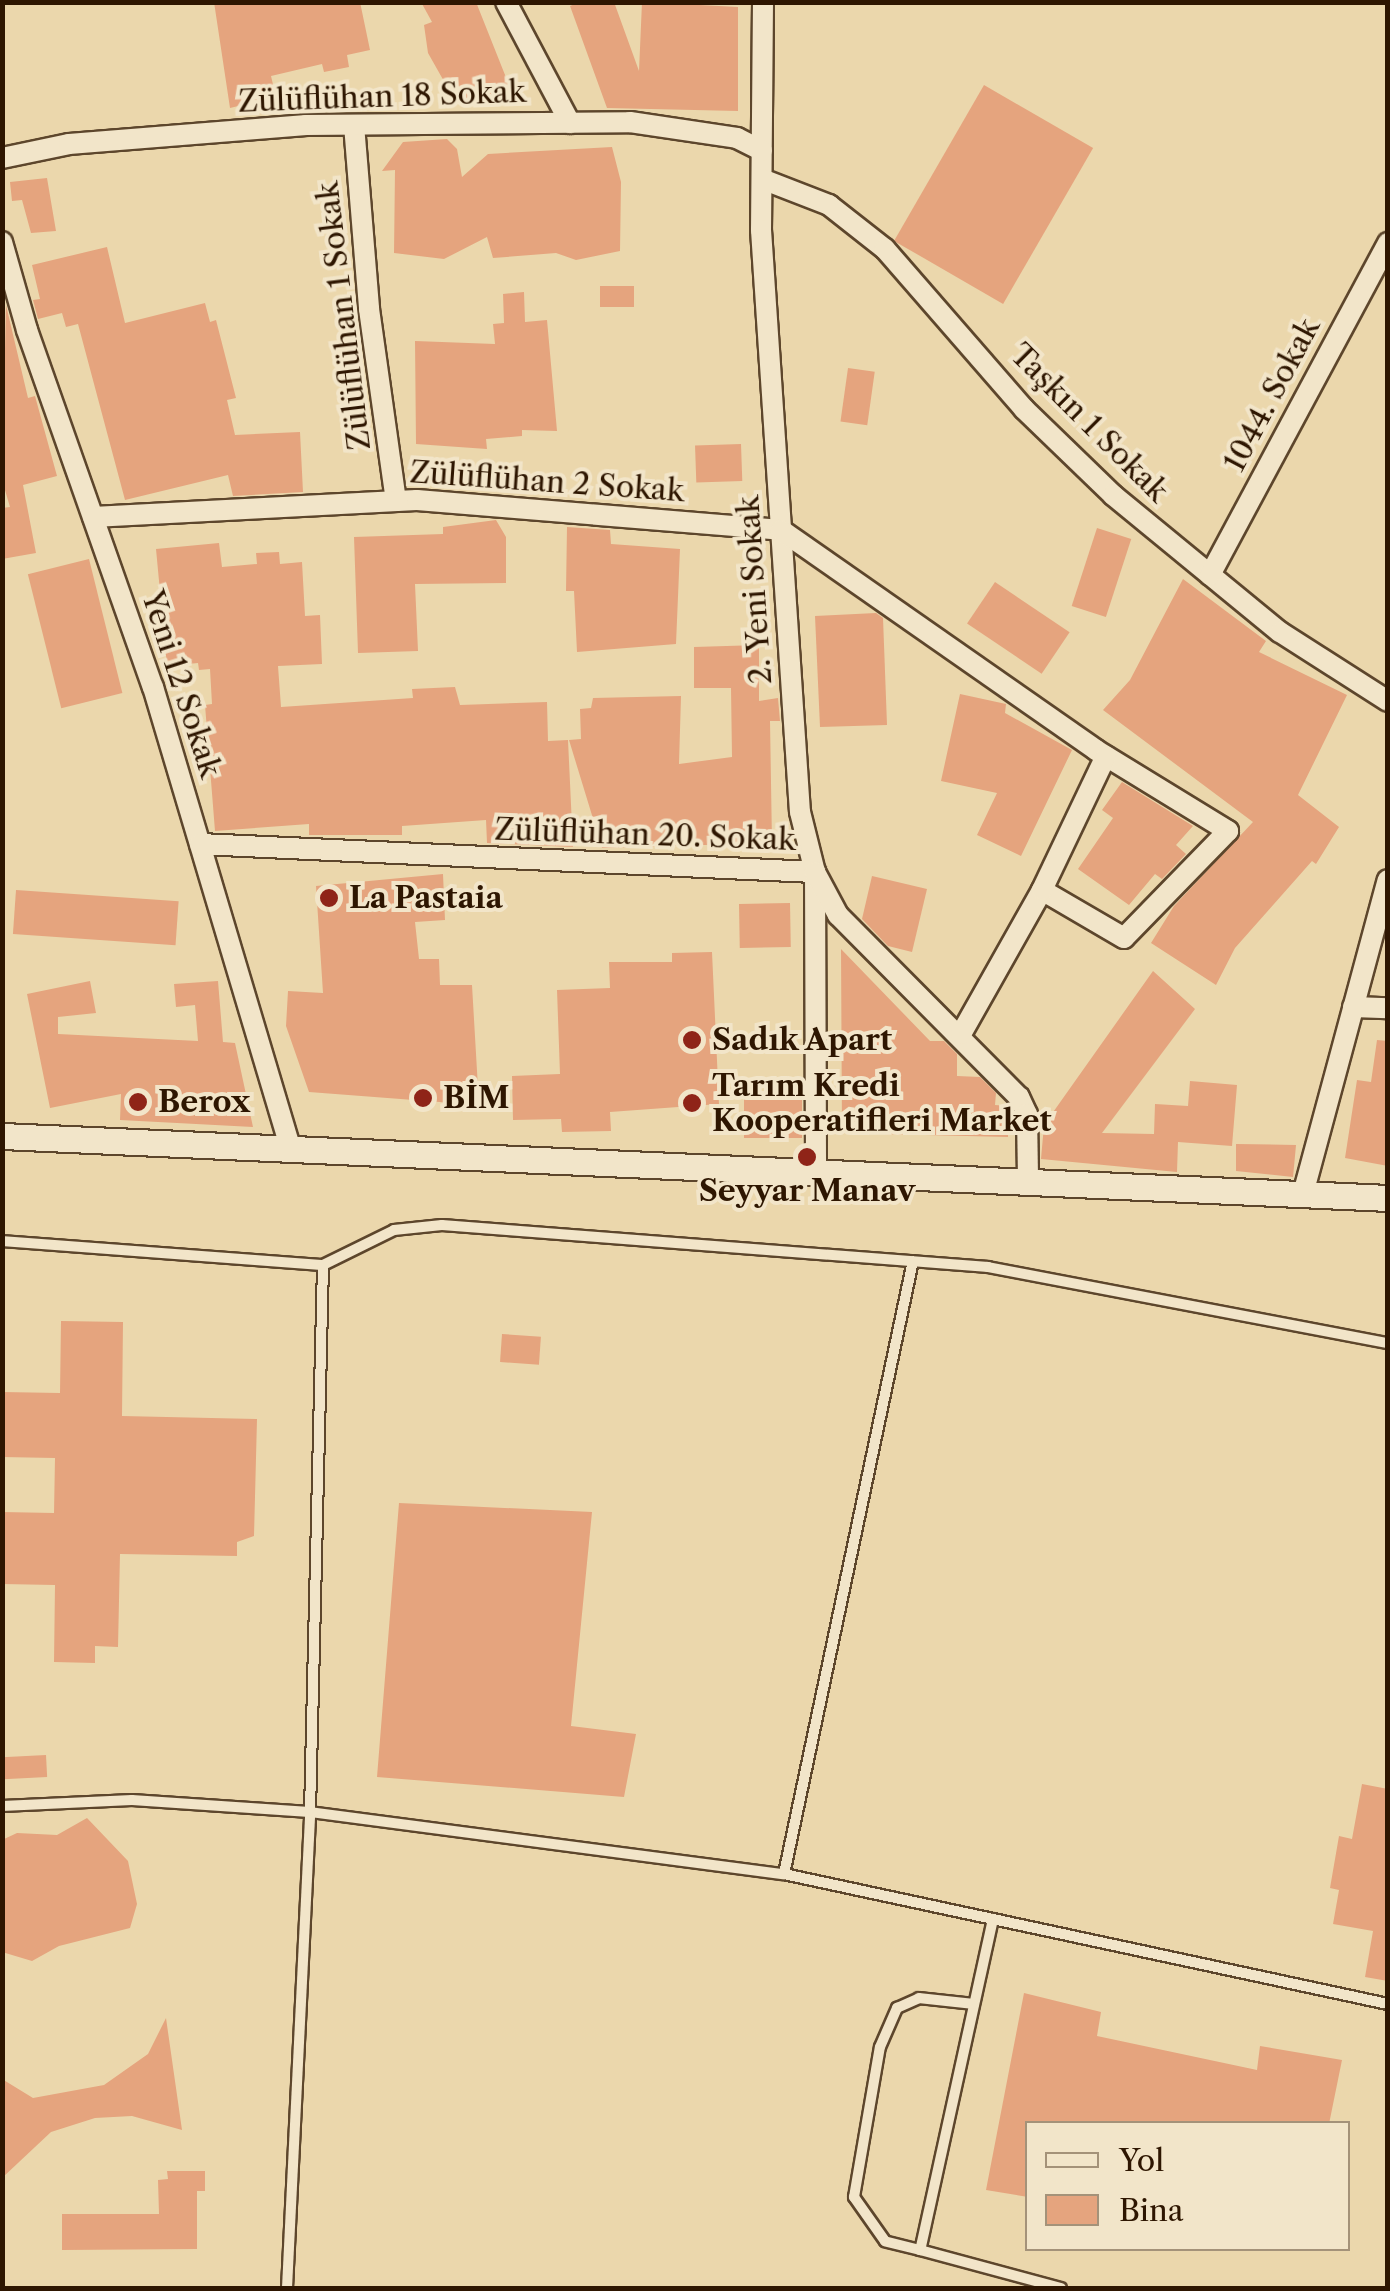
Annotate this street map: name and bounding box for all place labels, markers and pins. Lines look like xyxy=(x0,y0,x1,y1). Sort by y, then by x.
place label: La Pastaia xyxy=(349,880,503,916)
marker: La Pastaia xyxy=(318,887,340,909)
place label: Sadık Apart xyxy=(712,1022,894,1058)
marker: Sadık Apart xyxy=(681,1029,703,1051)
place label: Tarım Kredi Kooperatifleri Market xyxy=(712,1068,1052,1138)
place label: BİM xyxy=(443,1080,510,1116)
place label: Berox xyxy=(158,1084,250,1120)
marker: BİM xyxy=(412,1087,434,1109)
marker: Berox xyxy=(127,1091,149,1113)
marker: Tarım Kredi Kooperatifleri Market xyxy=(681,1092,703,1114)
marker: Seyyar Manav xyxy=(796,1146,818,1168)
place label: Seyyar Manav xyxy=(699,1173,915,1209)

